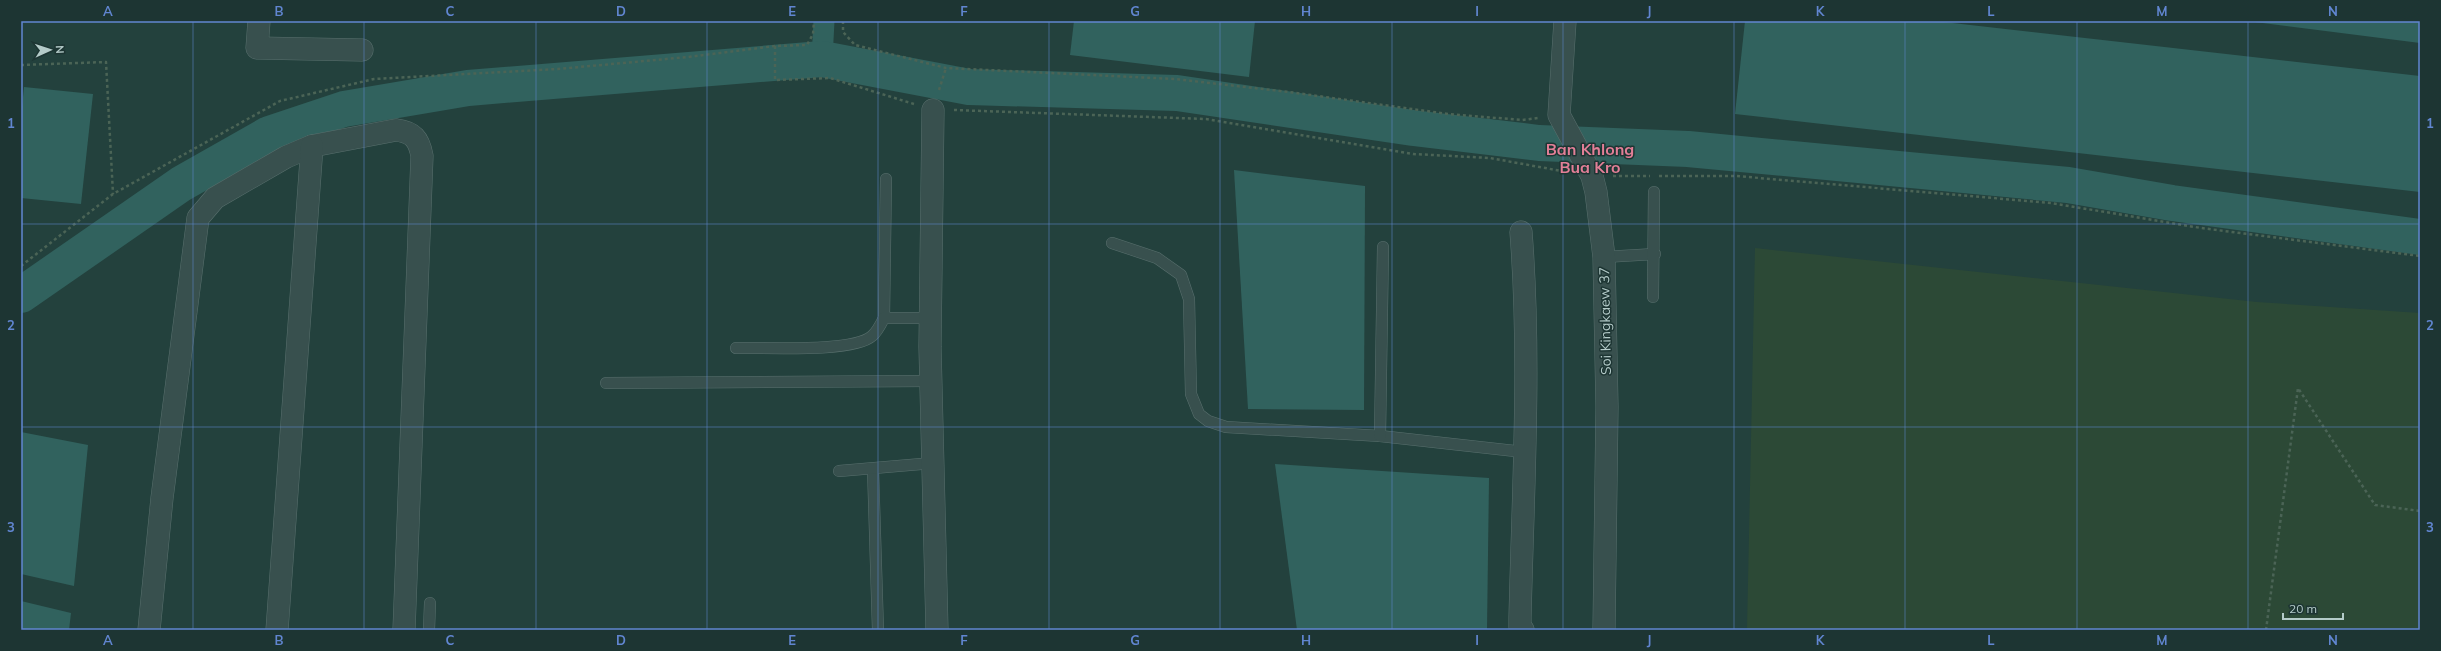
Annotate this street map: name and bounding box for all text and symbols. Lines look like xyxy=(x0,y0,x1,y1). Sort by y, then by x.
text: A xyxy=(103,3,113,19)
text: B xyxy=(275,3,284,19)
text: C xyxy=(446,3,455,19)
text: D xyxy=(616,3,626,19)
text: E xyxy=(788,3,796,19)
text: F xyxy=(960,3,968,19)
text: G xyxy=(1130,3,1140,19)
text: H xyxy=(1301,3,1311,19)
text: I xyxy=(1475,3,1479,19)
text: J xyxy=(1647,3,1651,19)
text: K xyxy=(1816,3,1826,19)
text: L xyxy=(1987,3,1995,19)
text: M xyxy=(2156,3,2168,19)
text: N xyxy=(2328,3,2338,19)
north arrow xyxy=(30,30,70,70)
text: N xyxy=(53,45,67,54)
text: 1 xyxy=(7,115,15,131)
text: 1 xyxy=(2426,115,2434,131)
district label: Ban Khlong Bua Kro xyxy=(1546,139,1634,177)
street label: Soi Kingkaew 37 xyxy=(1595,267,1615,375)
text: 2 xyxy=(7,317,15,333)
text: 2 xyxy=(2426,317,2434,333)
text: 3 xyxy=(7,519,15,535)
text: 3 xyxy=(2426,519,2434,535)
scale bar xyxy=(2283,595,2343,621)
text: 20 m xyxy=(2289,601,2317,616)
text: A xyxy=(103,632,113,648)
text: B xyxy=(275,632,284,648)
text: C xyxy=(446,632,455,648)
text: D xyxy=(616,632,626,648)
text: E xyxy=(788,632,796,648)
text: F xyxy=(960,632,968,648)
text: G xyxy=(1130,632,1140,648)
text: H xyxy=(1301,632,1311,648)
text: I xyxy=(1475,632,1479,648)
text: J xyxy=(1647,632,1651,648)
text: K xyxy=(1816,632,1826,648)
text: L xyxy=(1987,632,1995,648)
text: M xyxy=(2156,632,2168,648)
text: N xyxy=(2328,632,2338,648)

